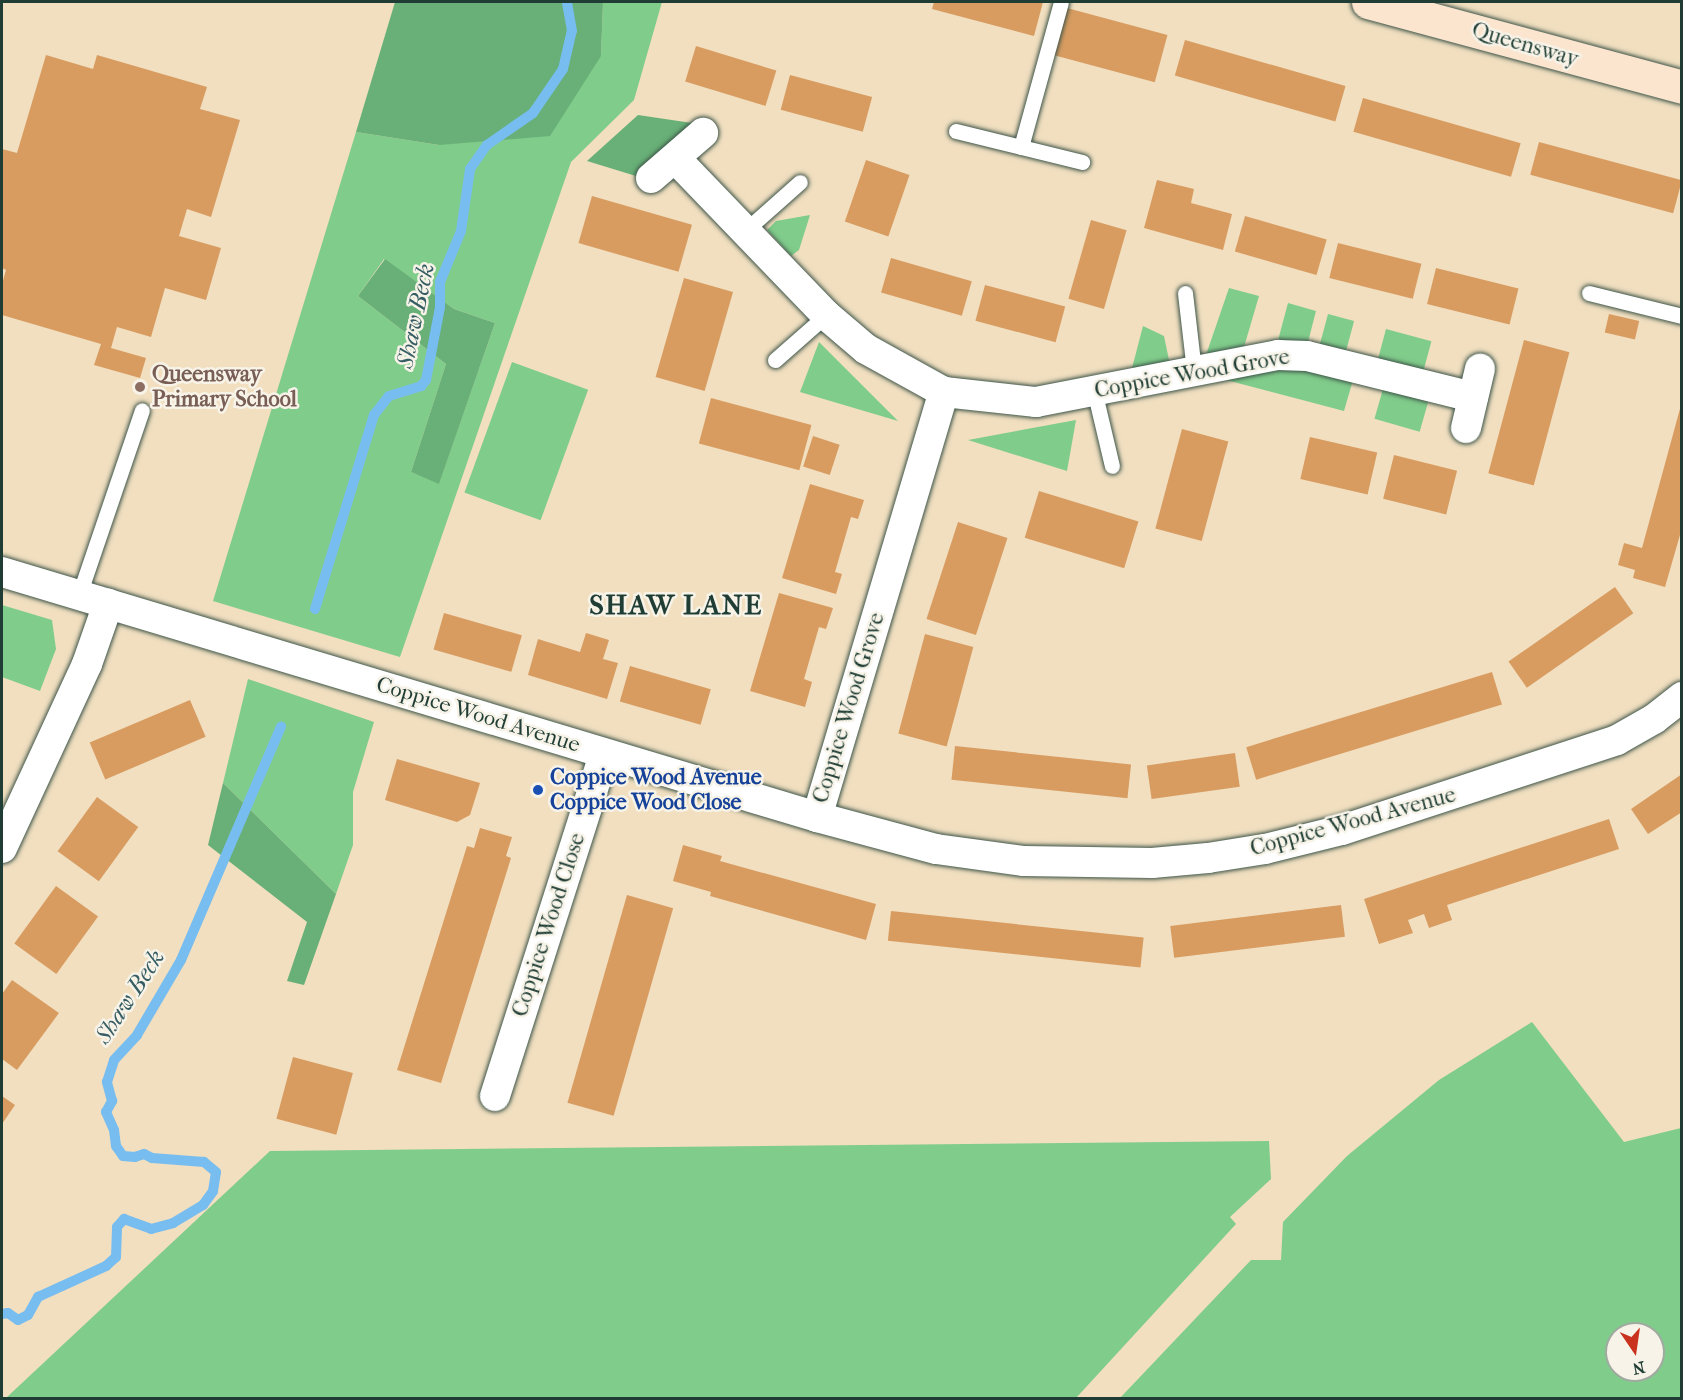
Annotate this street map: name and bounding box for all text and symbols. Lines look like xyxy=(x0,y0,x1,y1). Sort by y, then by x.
street label: Queensway xyxy=(1469,17,1581,73)
water label: Shaw Beck xyxy=(391,261,441,371)
street label: Coppice Wood Grove xyxy=(1092,344,1292,404)
place label: Queensway Primary School xyxy=(152,361,297,412)
marker: Queensway Primary School xyxy=(133,380,147,394)
district label: SHAW LANE xyxy=(589,588,763,622)
street label: Coppice Wood Grove xyxy=(808,610,890,806)
street label: Coppice Wood Avenue xyxy=(373,671,583,759)
place label: Coppice Wood Avenue Coppice Wood Close xyxy=(550,764,762,816)
street label: Coppice Wood Avenue xyxy=(1247,782,1459,862)
marker: Coppice Wood Avenue Coppice Wood Close xyxy=(531,783,545,797)
street label: Coppice Wood Close xyxy=(507,830,591,1020)
water label: Shaw Beck xyxy=(89,945,171,1049)
north arrow xyxy=(1605,1322,1665,1382)
text: N xyxy=(1631,1357,1647,1379)

